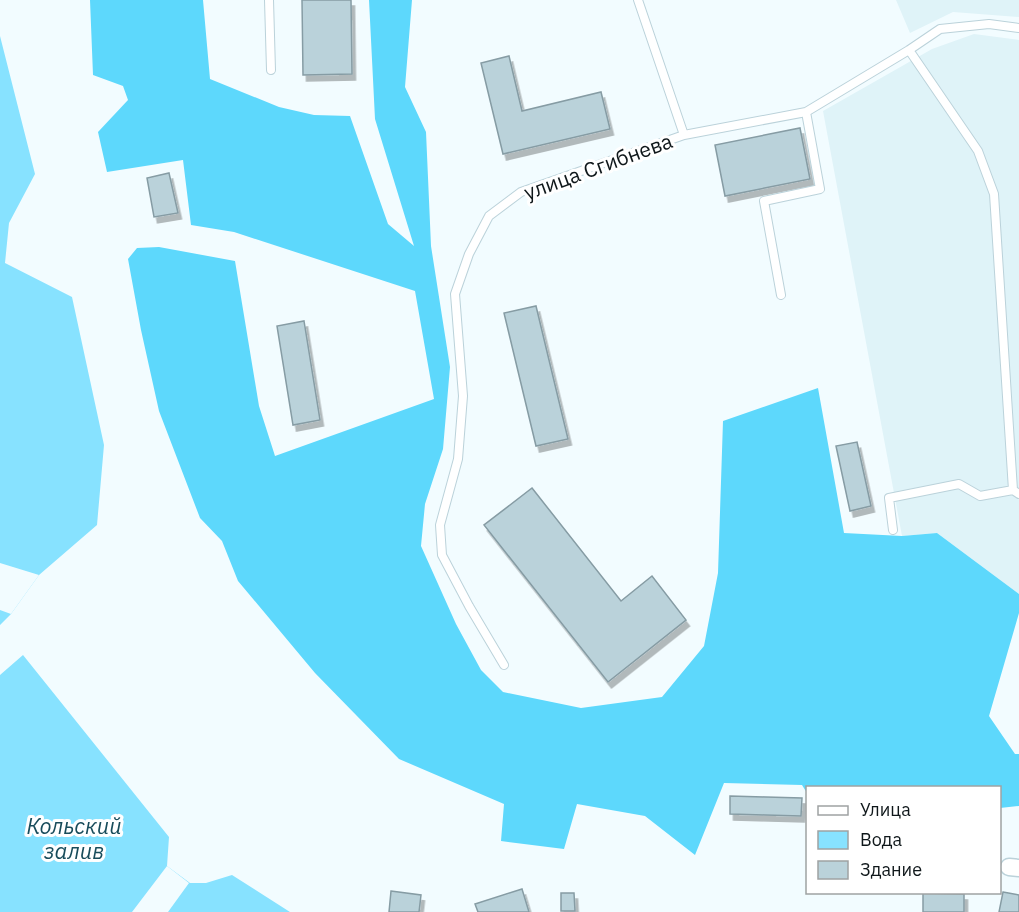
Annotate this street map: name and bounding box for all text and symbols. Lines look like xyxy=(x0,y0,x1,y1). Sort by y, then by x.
street label: улица Сгибнева xyxy=(520,126,676,206)
legend xyxy=(806,786,1001,894)
text: Улица xyxy=(860,798,911,821)
water label: Кольский залив xyxy=(27,811,122,865)
text: Вода xyxy=(860,828,903,851)
text: Здание xyxy=(860,858,922,881)

